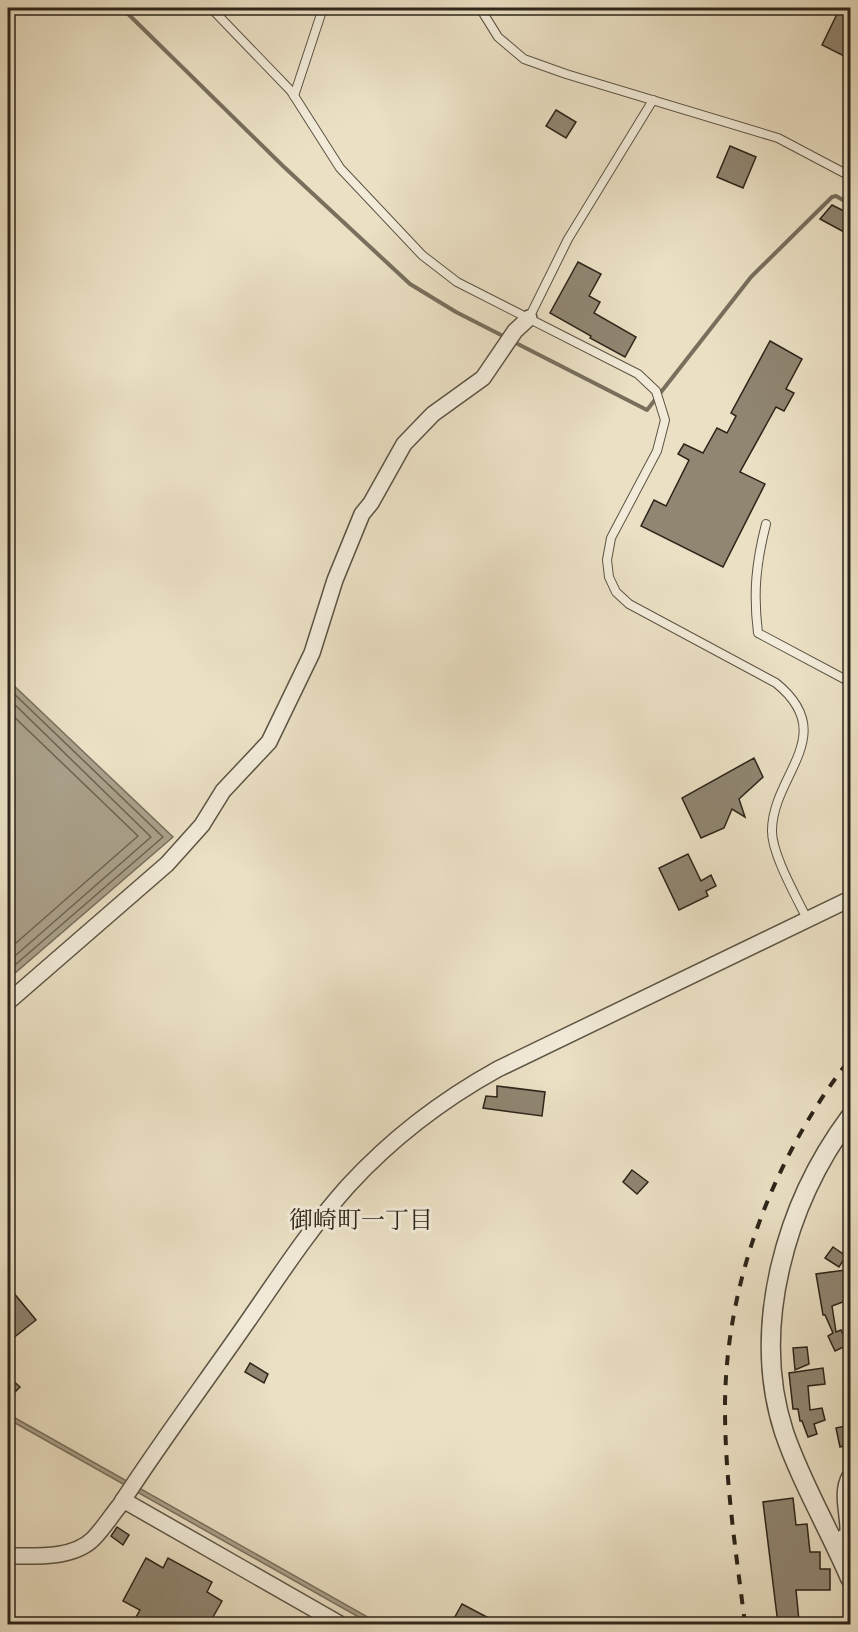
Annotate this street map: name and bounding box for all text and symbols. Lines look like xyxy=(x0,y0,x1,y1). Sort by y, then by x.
district label: 御崎町一丁目 xyxy=(289,1206,433,1237)

